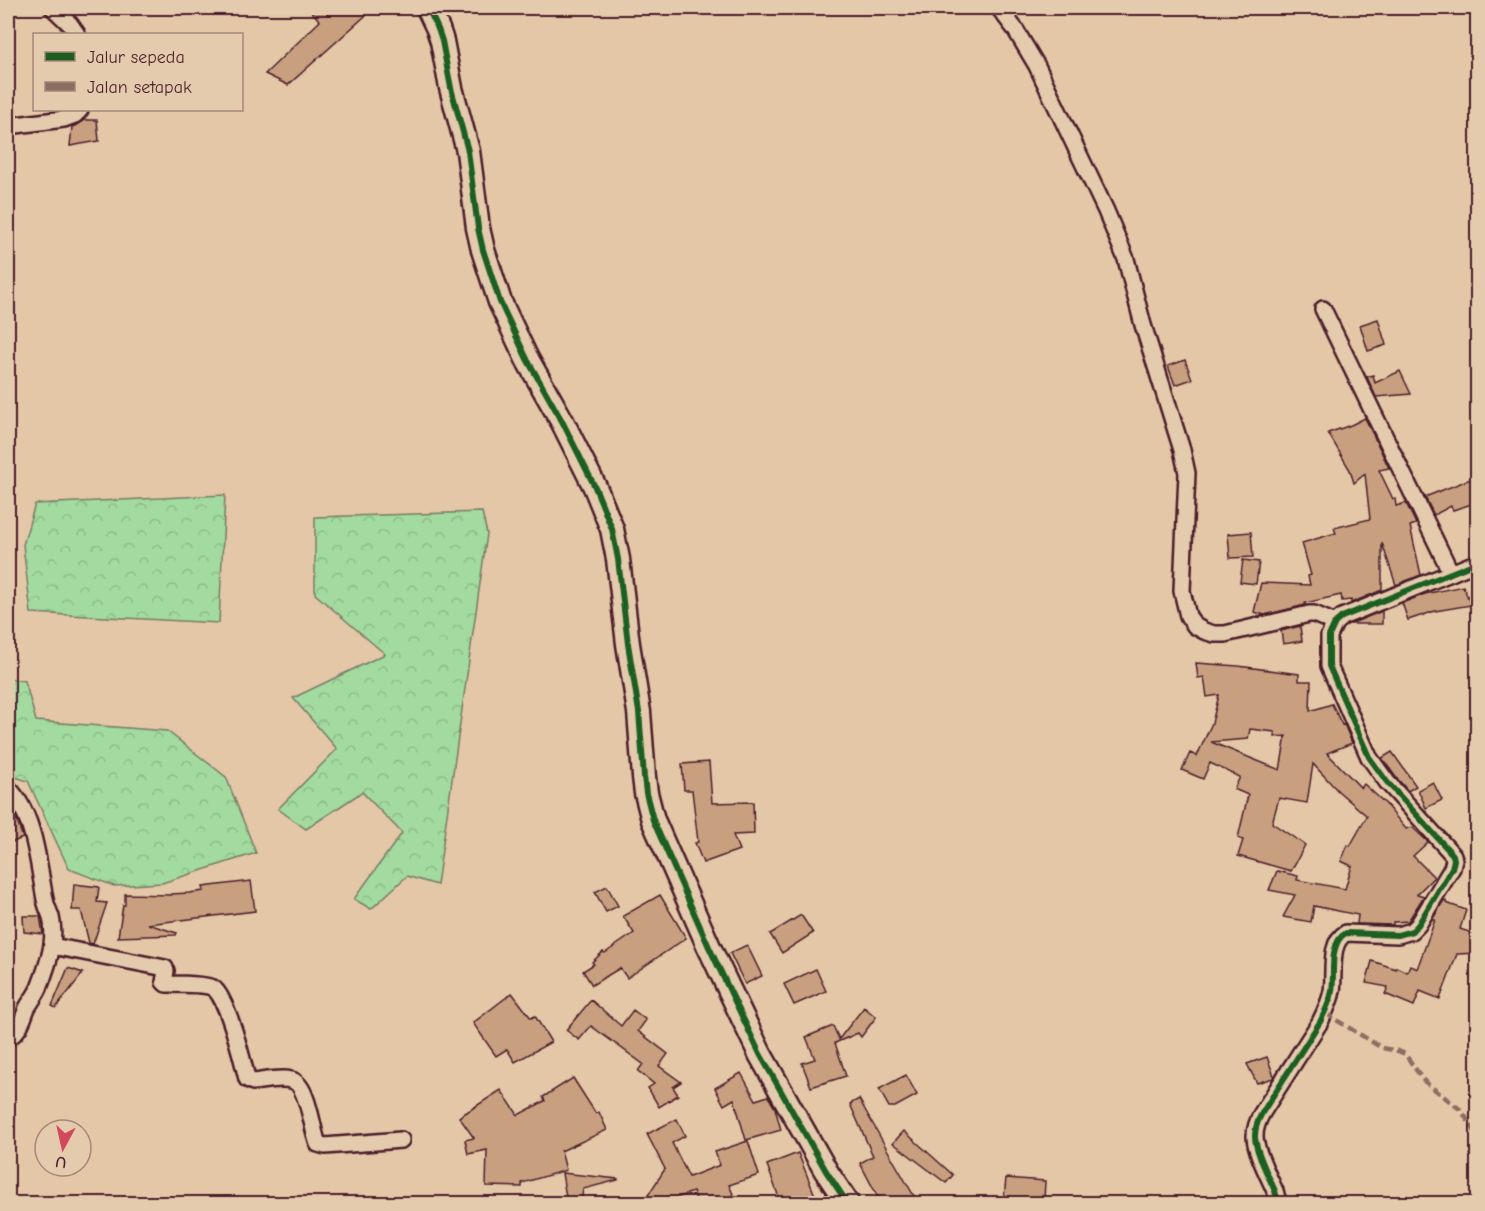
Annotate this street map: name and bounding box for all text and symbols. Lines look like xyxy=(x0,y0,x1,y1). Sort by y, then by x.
legend xyxy=(33,33,243,111)
text: Jalur sepeda xyxy=(87,47,185,68)
text: Jalan setapak xyxy=(87,77,192,98)
north arrow xyxy=(33,1118,93,1178)
text: U xyxy=(54,1152,68,1172)

